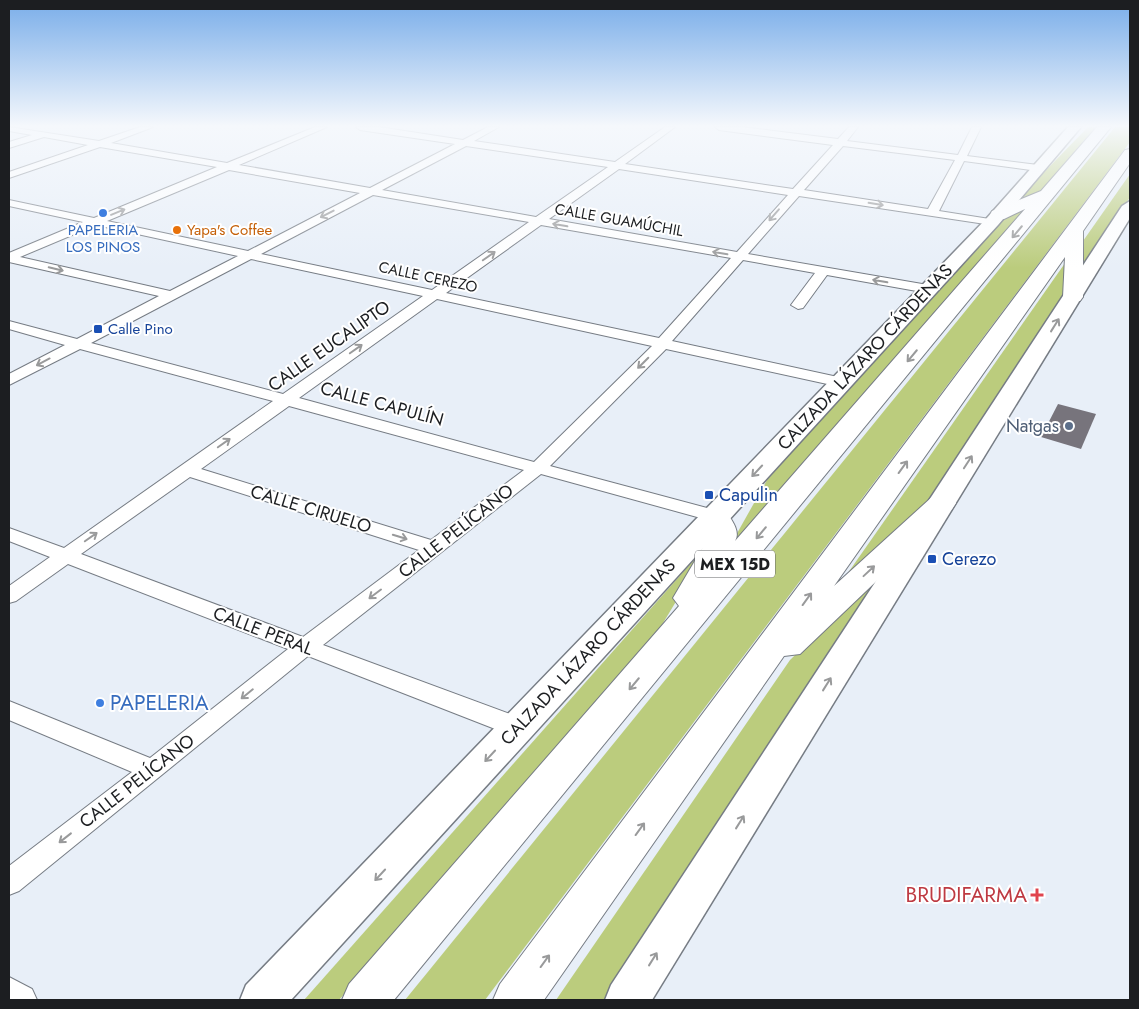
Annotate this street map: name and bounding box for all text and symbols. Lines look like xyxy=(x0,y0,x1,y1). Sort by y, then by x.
street label: CALLE GUAMÚCHIL xyxy=(553,198,685,242)
one-way arrow xyxy=(867,200,883,210)
one-way arrow xyxy=(110,206,125,216)
marker: PAPELERIA LOS PINOS xyxy=(97,207,109,219)
one-way arrow xyxy=(769,209,780,222)
one-way arrow xyxy=(320,210,335,219)
place label: PAPELERIA LOS PINOS xyxy=(66,219,140,258)
place label: Yapa's Coffee xyxy=(187,219,273,241)
one-way arrow xyxy=(552,219,568,229)
marker: Yapa's Coffee xyxy=(171,224,183,236)
one-way arrow xyxy=(1011,225,1022,238)
one-way arrow xyxy=(712,247,728,257)
one-way arrow xyxy=(482,250,495,261)
street label: CALLE CEREZO xyxy=(376,256,480,298)
street label: CALZADA LÁZARO CÁRDENAS xyxy=(771,258,959,456)
one-way arrow xyxy=(48,265,64,274)
one-way arrow xyxy=(872,275,888,285)
street label: CALLE EUCALIPTO xyxy=(263,294,395,398)
place label: Calle Pino xyxy=(108,318,173,340)
one-way arrow xyxy=(1050,318,1060,332)
marker: Calle Pino xyxy=(92,323,104,335)
one-way arrow xyxy=(349,344,363,354)
one-way arrow xyxy=(906,349,917,362)
one-way arrow xyxy=(36,357,51,367)
one-way arrow xyxy=(637,357,649,369)
street label: CALLE CAPULÍN xyxy=(317,375,447,433)
place label: Natgas xyxy=(1006,413,1059,439)
marker: Natgas xyxy=(1063,420,1075,432)
one-way arrow xyxy=(217,438,231,448)
one-way arrow xyxy=(963,456,973,470)
one-way arrow xyxy=(898,460,908,474)
one-way arrow xyxy=(751,465,763,477)
street label: CALLE CIRUELO xyxy=(247,478,375,540)
street label: CALLE PELÍCANO xyxy=(393,478,519,584)
place label: Capulin xyxy=(719,482,778,508)
marker: Capulin xyxy=(703,489,715,501)
one-way arrow xyxy=(756,527,767,540)
one-way arrow xyxy=(84,532,98,542)
one-way arrow xyxy=(392,532,408,542)
place label: Cerezo xyxy=(942,546,997,572)
road number: MEX 15D xyxy=(695,550,775,578)
street label: CALZADA LÁZARO CÁRDENAS xyxy=(494,553,682,751)
marker: Cerezo xyxy=(926,553,938,565)
one-way arrow xyxy=(862,565,875,577)
one-way arrow xyxy=(369,588,382,599)
one-way arrow xyxy=(802,593,813,606)
street label: CALLE PERAL xyxy=(209,600,317,662)
one-way arrow xyxy=(628,677,639,690)
one-way arrow xyxy=(822,678,832,692)
place label: PAPELERIA xyxy=(110,688,209,718)
one-way arrow xyxy=(241,688,254,699)
marker: PAPELERIA xyxy=(94,697,106,709)
street label: CALLE PELÍCANO xyxy=(74,728,200,834)
one-way arrow xyxy=(485,749,497,762)
one-way arrow xyxy=(735,815,745,829)
one-way arrow xyxy=(635,822,645,836)
one-way arrow xyxy=(59,833,72,844)
one-way arrow xyxy=(374,868,386,881)
place label: BRUDIFARMA xyxy=(905,880,1027,910)
marker: BRUDIFARMA xyxy=(1031,889,1043,901)
one-way arrow xyxy=(648,952,658,966)
one-way arrow xyxy=(539,955,550,968)

